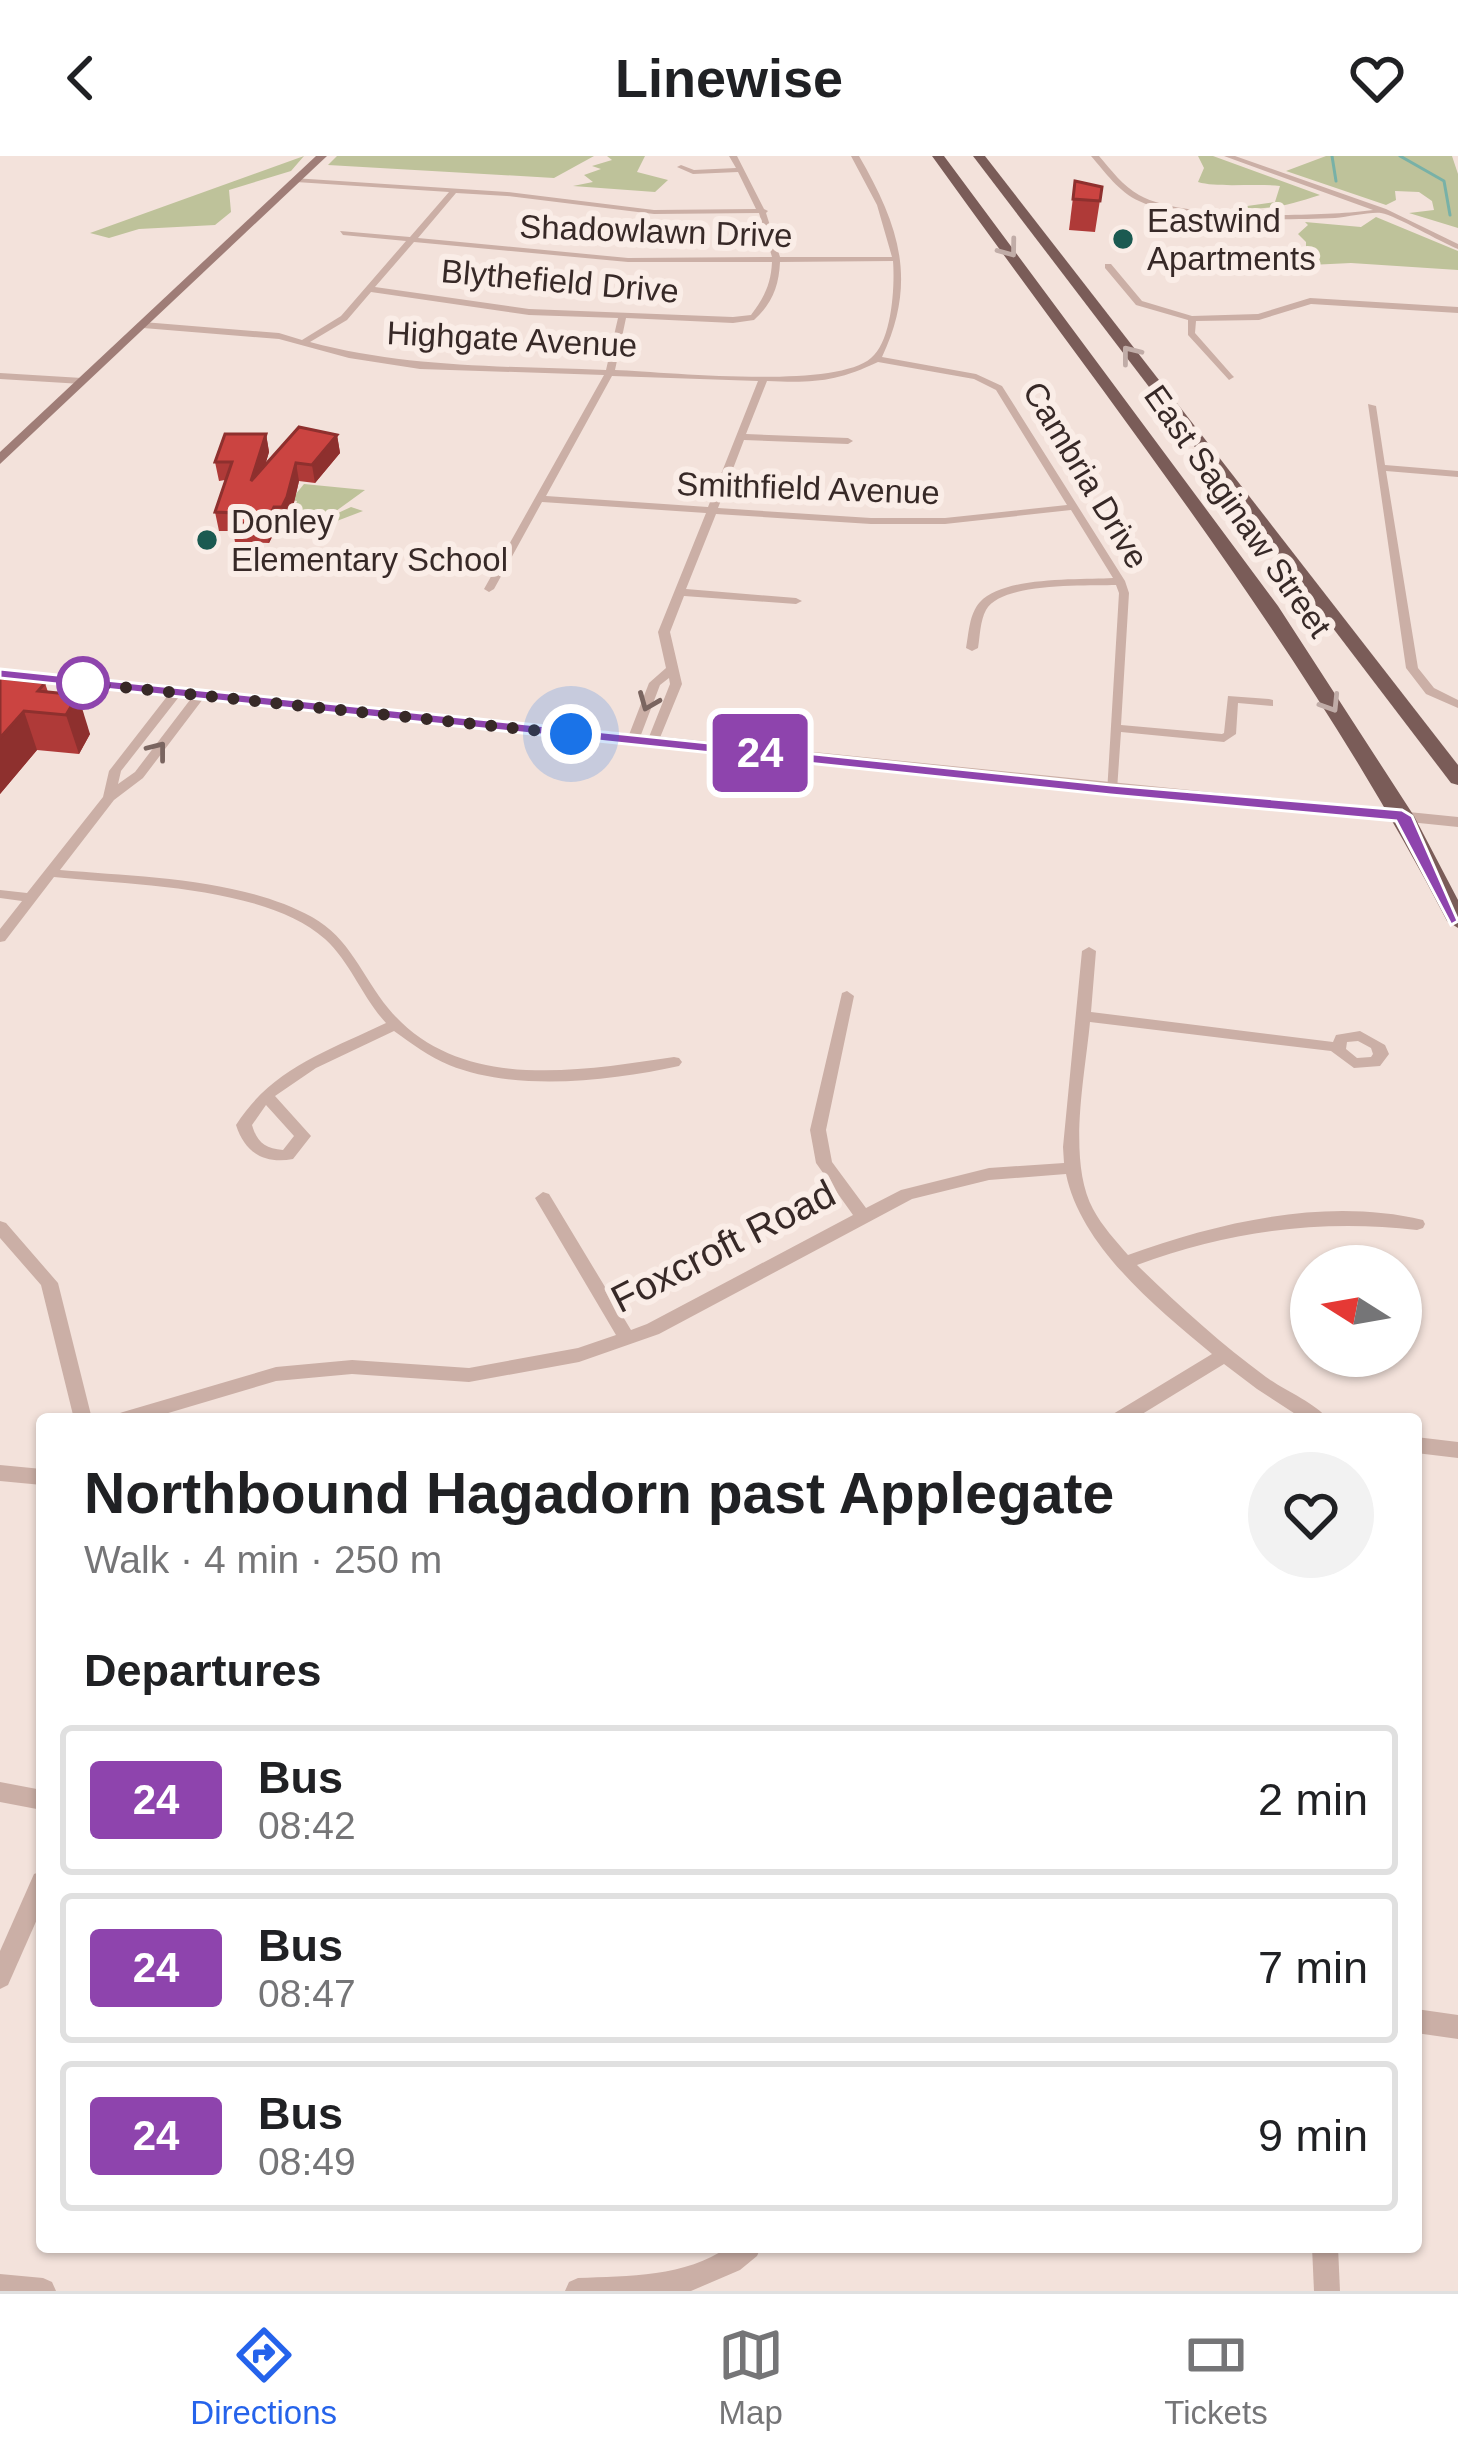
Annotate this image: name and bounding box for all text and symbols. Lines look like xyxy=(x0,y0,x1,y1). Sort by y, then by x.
icon: back xyxy=(48,45,114,111)
icon: heart xyxy=(1344,45,1410,111)
text: Linewise xyxy=(615,48,843,108)
place label: Eastwind Apartments xyxy=(1147,202,1316,277)
street label: Shadowlawn Drive xyxy=(519,208,793,254)
marker: Eastwind Apartments xyxy=(1110,226,1136,252)
one-way arrow xyxy=(995,235,1016,257)
street label: Blythefield Drive xyxy=(440,252,680,310)
street label: Highgate Avenue xyxy=(386,314,638,364)
one-way arrow xyxy=(1123,345,1144,367)
street label: Cambria Drive xyxy=(1016,375,1156,575)
street label: East Saginaw Street xyxy=(1137,378,1339,644)
street label: Smithfield Avenue xyxy=(676,465,940,511)
place label: Donley Elementary School xyxy=(231,503,508,578)
marker: Donley Elementary School xyxy=(194,527,220,553)
unlabelled marker xyxy=(58,658,108,708)
one-way arrow xyxy=(638,690,662,711)
one-way arrow xyxy=(1317,691,1340,713)
your location xyxy=(541,704,601,764)
line badge: 24 xyxy=(706,714,814,792)
text: 24 xyxy=(737,729,783,776)
one-way arrow xyxy=(144,742,166,763)
street label: Foxcroft Road xyxy=(604,1171,842,1321)
north arrow xyxy=(1290,1245,1422,1377)
map controls xyxy=(1290,1245,1422,1377)
button: heart xyxy=(1248,1452,1374,1578)
text: Northbound Hagadorn past Applegate xyxy=(84,1461,1114,1525)
text: Walk · 4 min · 250 m xyxy=(84,1538,442,1581)
text: Departures xyxy=(84,1645,322,1696)
text: Bus xyxy=(258,1752,343,1803)
text: 2 min xyxy=(1258,1774,1368,1825)
text: 24 xyxy=(133,1776,179,1823)
text: 08:42 xyxy=(258,1804,356,1847)
text: Bus xyxy=(258,1920,343,1971)
text: 7 min xyxy=(1258,1942,1368,1993)
text: 24 xyxy=(133,1944,179,1991)
text: 08:47 xyxy=(258,1972,356,2015)
text: Bus xyxy=(258,2088,343,2139)
text: 9 min xyxy=(1258,2110,1368,2161)
text: 24 xyxy=(133,2112,179,2159)
text: 08:49 xyxy=(258,2140,356,2183)
tab: Directions xyxy=(190,2322,337,2432)
tab: Map xyxy=(718,2322,784,2432)
tab: Tickets xyxy=(1164,2322,1268,2432)

